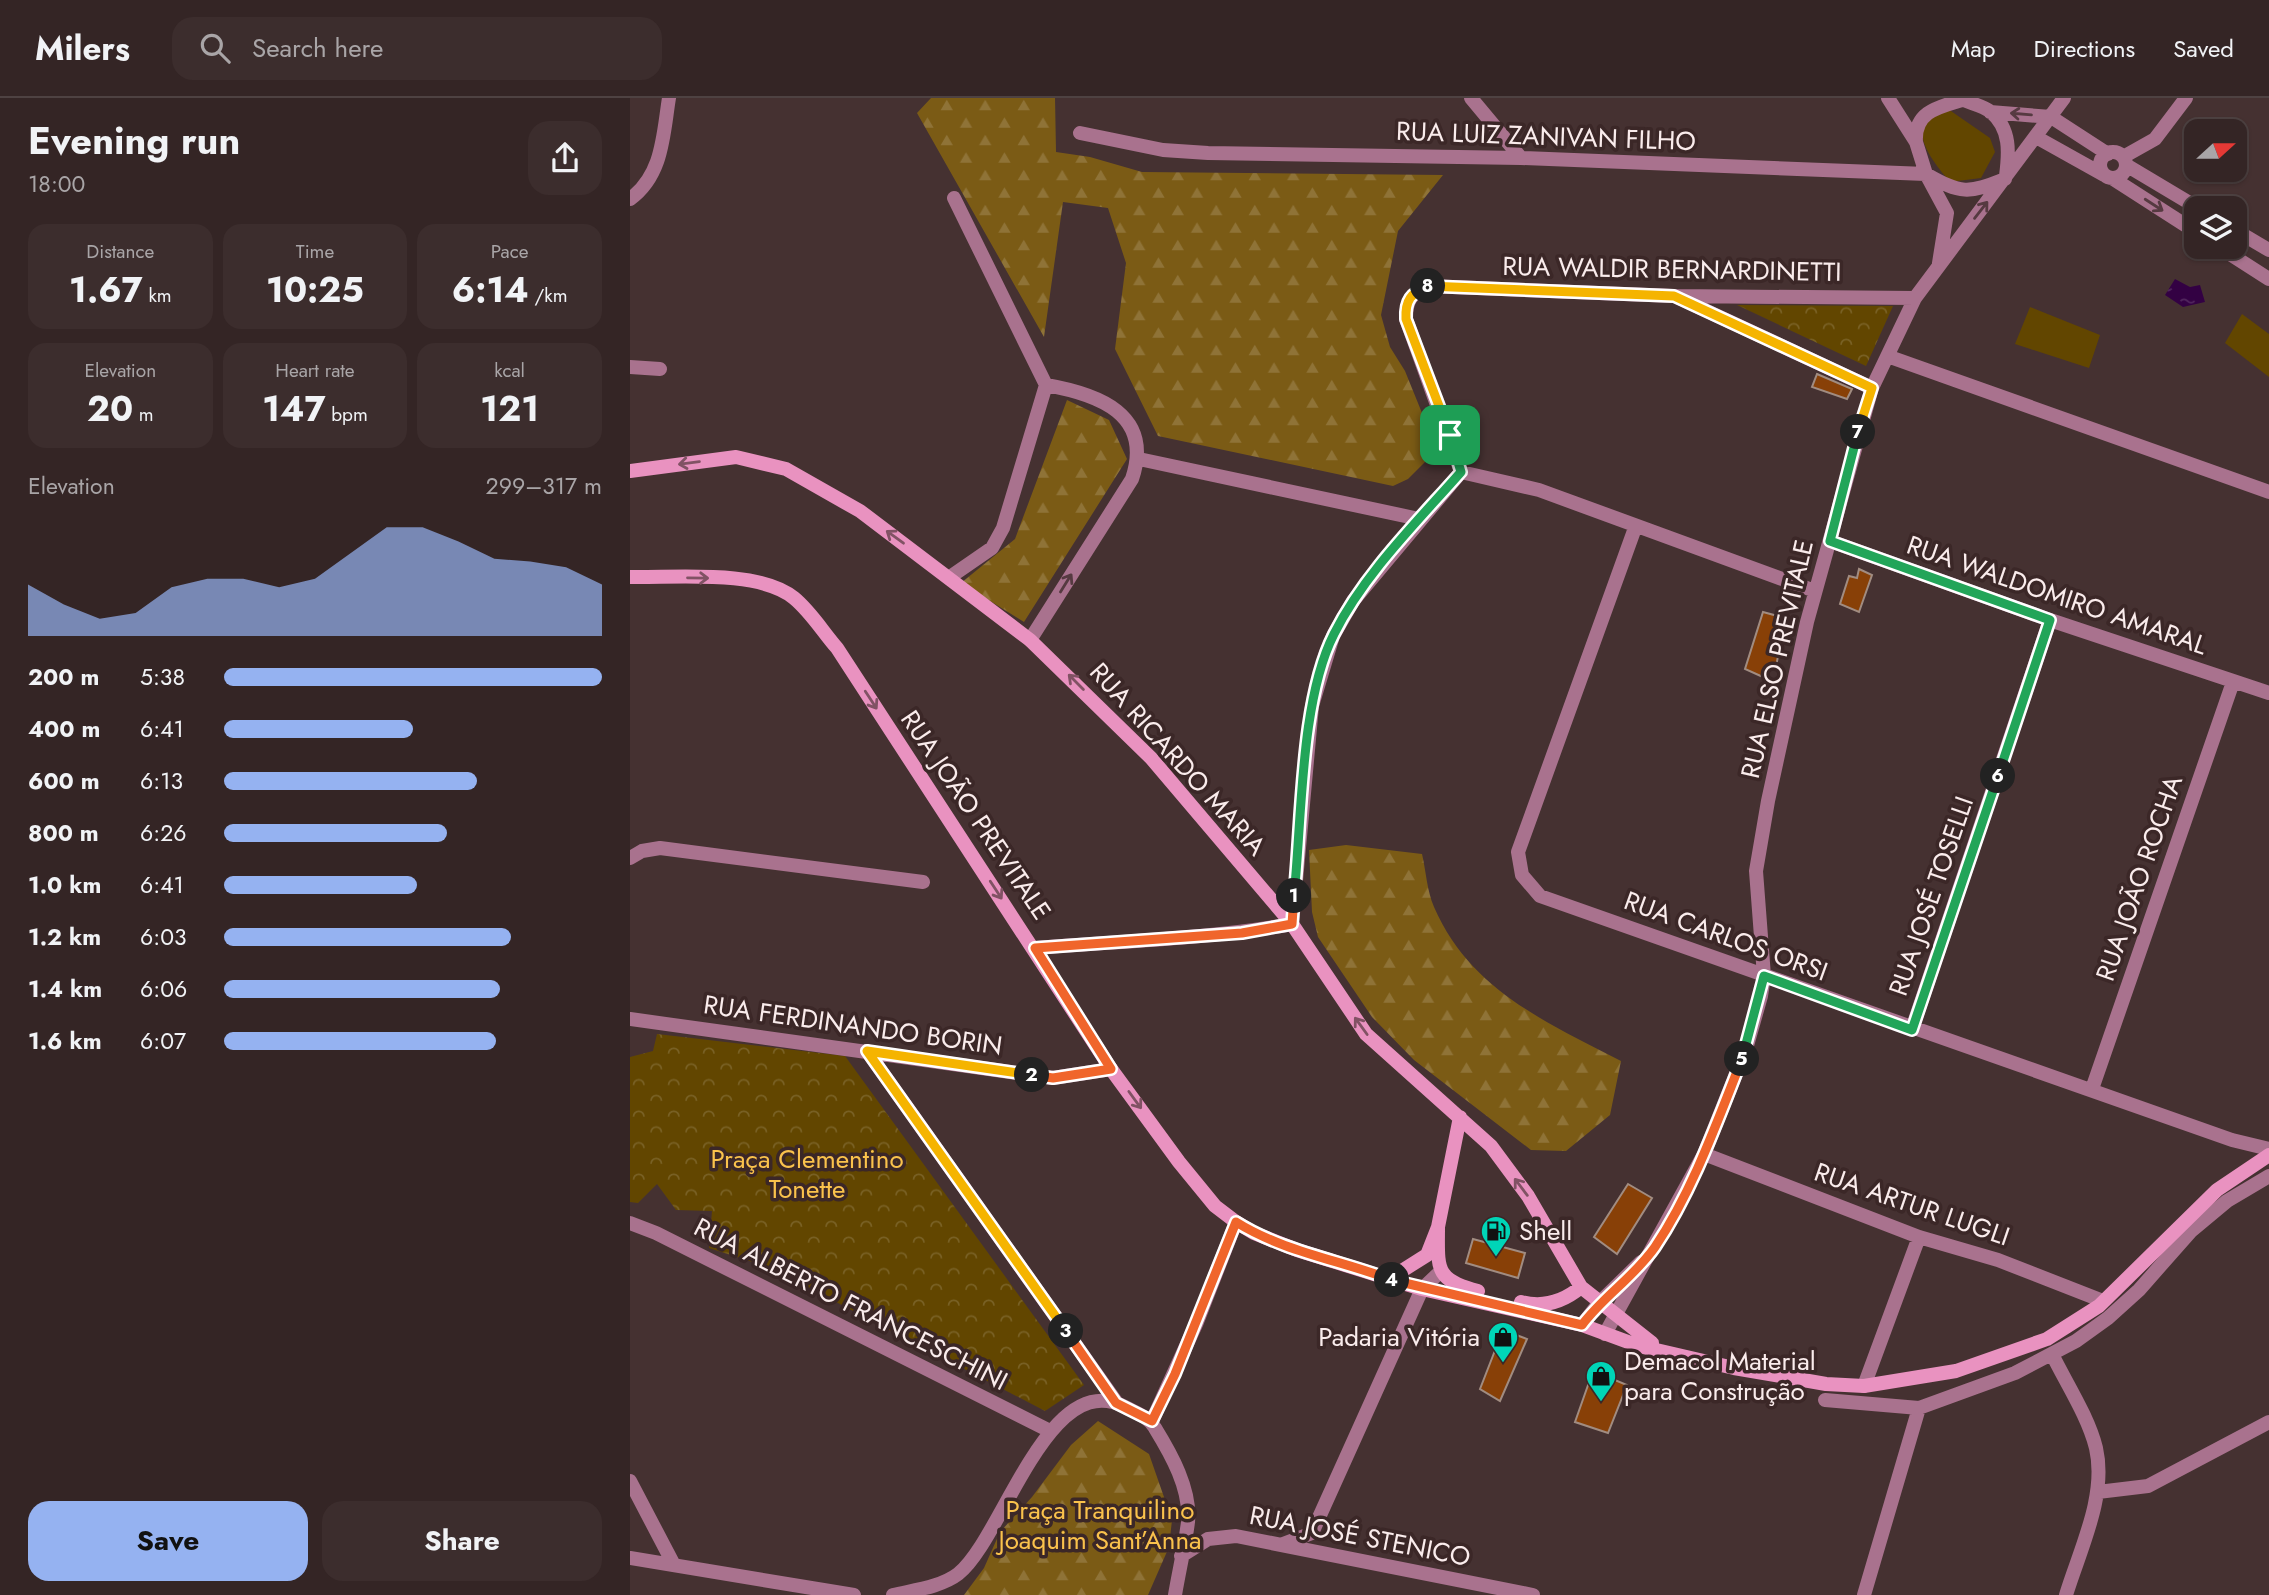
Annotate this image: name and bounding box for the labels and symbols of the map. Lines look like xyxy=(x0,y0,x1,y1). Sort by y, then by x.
one-way arrow xyxy=(2010,108,2032,121)
street label: RUA LUIZ ZANIVAN FILHO xyxy=(1396,112,1696,160)
north arrow xyxy=(2184,119,2247,182)
one-way arrow xyxy=(2144,198,2163,213)
one-way arrow xyxy=(1973,201,1988,220)
street label: RUA WALDIR BERNARDINETTI xyxy=(1502,247,1842,291)
pin: 8 xyxy=(1410,268,1446,304)
pin xyxy=(1420,405,1480,465)
pin: 7 xyxy=(1840,414,1876,450)
one-way arrow xyxy=(678,457,701,470)
street label: RUA WALDOMIRO AMARAL xyxy=(1902,526,2212,664)
one-way arrow xyxy=(886,530,905,544)
street label: RUA ELSO PREVITALE xyxy=(1731,536,1823,782)
one-way arrow xyxy=(686,572,709,585)
one-way arrow xyxy=(1060,573,1074,593)
street label: RUA RICARDO MARIA xyxy=(1081,654,1276,865)
one-way arrow xyxy=(1068,674,1085,691)
one-way arrow xyxy=(863,690,878,709)
street label: RUA JOÃO PREVITALE xyxy=(892,702,1060,928)
pin: 6 xyxy=(1980,758,2016,794)
street label: RUA JOÃO ROCHA xyxy=(2086,769,2192,986)
street label: RUA JOSÉ TOSELLI xyxy=(1879,791,1983,1001)
pin: 1 xyxy=(1276,878,1312,914)
one-way arrow xyxy=(990,879,1004,899)
street label: RUA CARLOS ORSI xyxy=(1619,882,1833,990)
street label: RUA FERDINANDO BORIN xyxy=(701,985,1005,1065)
one-way arrow xyxy=(1354,1017,1369,1036)
pin: 5 xyxy=(1724,1042,1760,1076)
pin: 2 xyxy=(1014,1058,1050,1093)
one-way arrow xyxy=(1127,1090,1142,1109)
park label: Praça Clementino Tonette xyxy=(710,1140,904,1208)
street label: RUA ARTUR LUGLI xyxy=(1809,1153,2015,1255)
one-way arrow xyxy=(1514,1178,1528,1197)
street label: RUA ALBERTO FRANCESCHINI xyxy=(687,1208,1015,1400)
place label: Shell xyxy=(1519,1212,1572,1250)
fuel station icon: Shell xyxy=(1479,1214,1513,1258)
pin: 4 xyxy=(1374,1262,1410,1298)
pin: 3 xyxy=(1048,1314,1083,1348)
place label: Padaria Vitória xyxy=(1318,1318,1480,1356)
shop icon: Padaria Vitória xyxy=(1486,1320,1520,1364)
place label: Demacol Material para Construção xyxy=(1624,1342,1816,1410)
shop icon: Demacol Material para Construção xyxy=(1584,1359,1618,1403)
park label: Praça Tranquilino Joaquim Sant’Anna xyxy=(995,1491,1202,1559)
street label: RUA JOSÉ STENICO xyxy=(1246,1496,1474,1576)

